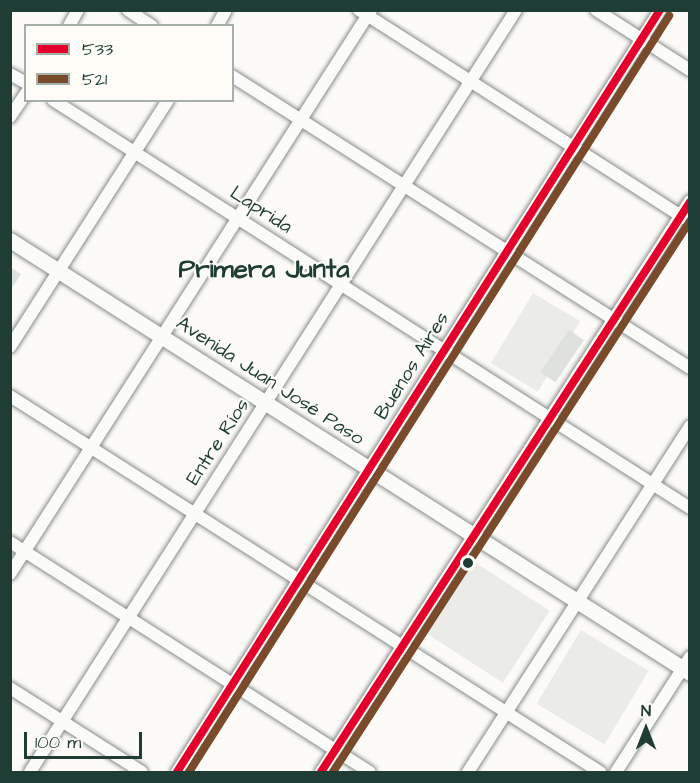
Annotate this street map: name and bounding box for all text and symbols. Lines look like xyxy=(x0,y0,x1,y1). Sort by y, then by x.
legend xyxy=(24,24,234,102)
text: 533 xyxy=(82,37,113,62)
text: 521 xyxy=(82,67,107,92)
street label: Laprida xyxy=(225,181,297,239)
district label: Primera Junta xyxy=(179,254,349,286)
street label: Buenos Aires xyxy=(369,308,455,424)
street label: Avenida Juan José Paso xyxy=(171,311,369,451)
street label: Entre Ríos xyxy=(181,394,255,490)
unlabelled marker xyxy=(462,557,474,569)
north arrow xyxy=(616,699,676,759)
text: N xyxy=(641,700,651,722)
scale bar xyxy=(27,720,146,758)
text: 100 m xyxy=(35,730,81,755)

